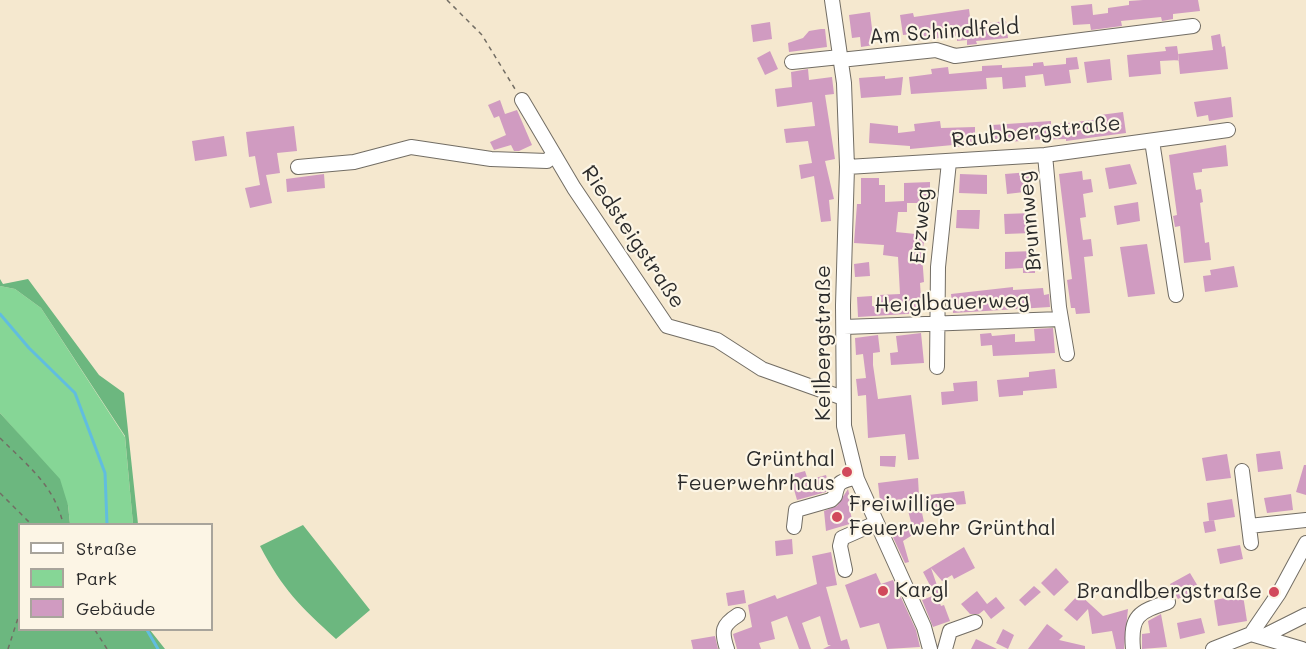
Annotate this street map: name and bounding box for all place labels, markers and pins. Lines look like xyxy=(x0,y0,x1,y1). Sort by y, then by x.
place label: Grünthal Feuerwehrhaus xyxy=(677,447,835,497)
marker: Grünthal Feuerwehrhaus xyxy=(840,465,854,479)
place label: Freiwillige Feuerwehr Grünthal xyxy=(849,492,1056,542)
marker: Freiwillige Feuerwehr Grünthal xyxy=(830,510,844,524)
place label: Kargl xyxy=(895,578,949,604)
place label: Brandlbergstraße xyxy=(1077,579,1262,605)
marker: Kargl xyxy=(876,584,890,598)
marker: Brandlbergstraße xyxy=(1267,585,1281,599)

